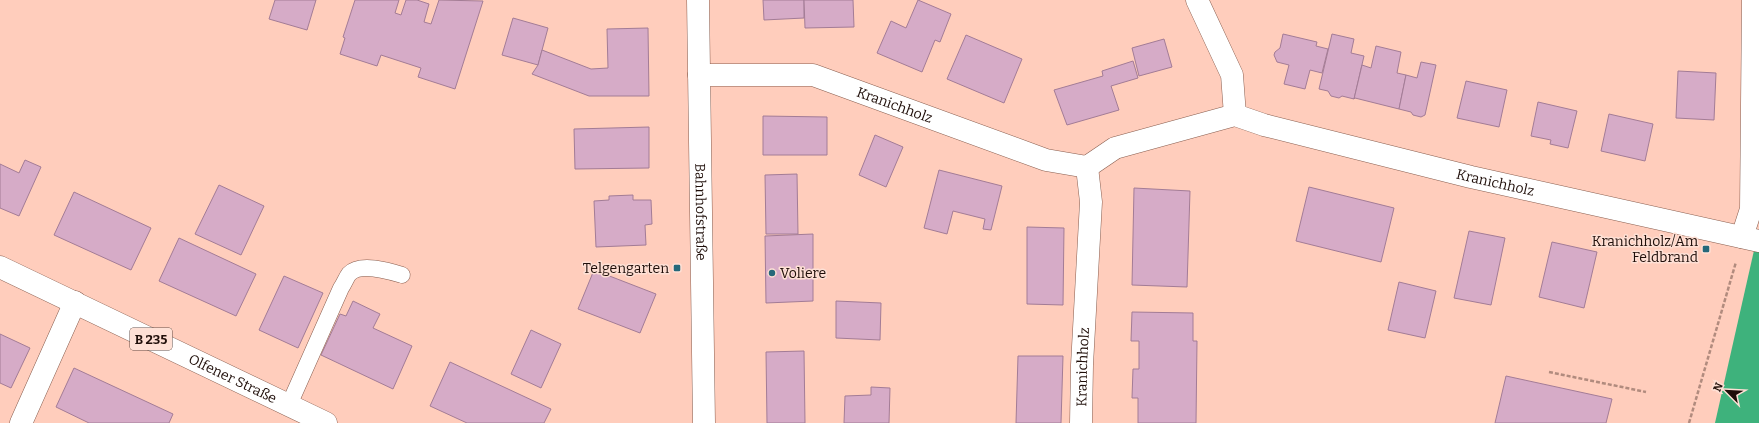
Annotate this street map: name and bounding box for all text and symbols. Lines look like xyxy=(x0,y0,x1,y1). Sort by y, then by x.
street label: Kranichholz xyxy=(855,83,935,126)
street label: Bahnhofstraße xyxy=(692,163,710,261)
street label: Kranichholz xyxy=(1455,165,1536,199)
place label: Kranichholz/Am Feldbrand xyxy=(1592,233,1699,266)
marker: Kranichholz/Am Feldbrand xyxy=(1701,244,1711,254)
place label: Telgengarten xyxy=(583,260,669,277)
marker: Telgengarten xyxy=(672,263,682,273)
place label: Voliere xyxy=(780,265,826,282)
marker: Voliere xyxy=(767,268,777,278)
street label: Kranichholz xyxy=(1073,327,1093,407)
road number: B 235 xyxy=(130,328,172,350)
street label: Olfener Straße xyxy=(186,350,280,407)
north arrow xyxy=(1707,371,1747,411)
text: N xyxy=(1711,380,1726,394)

